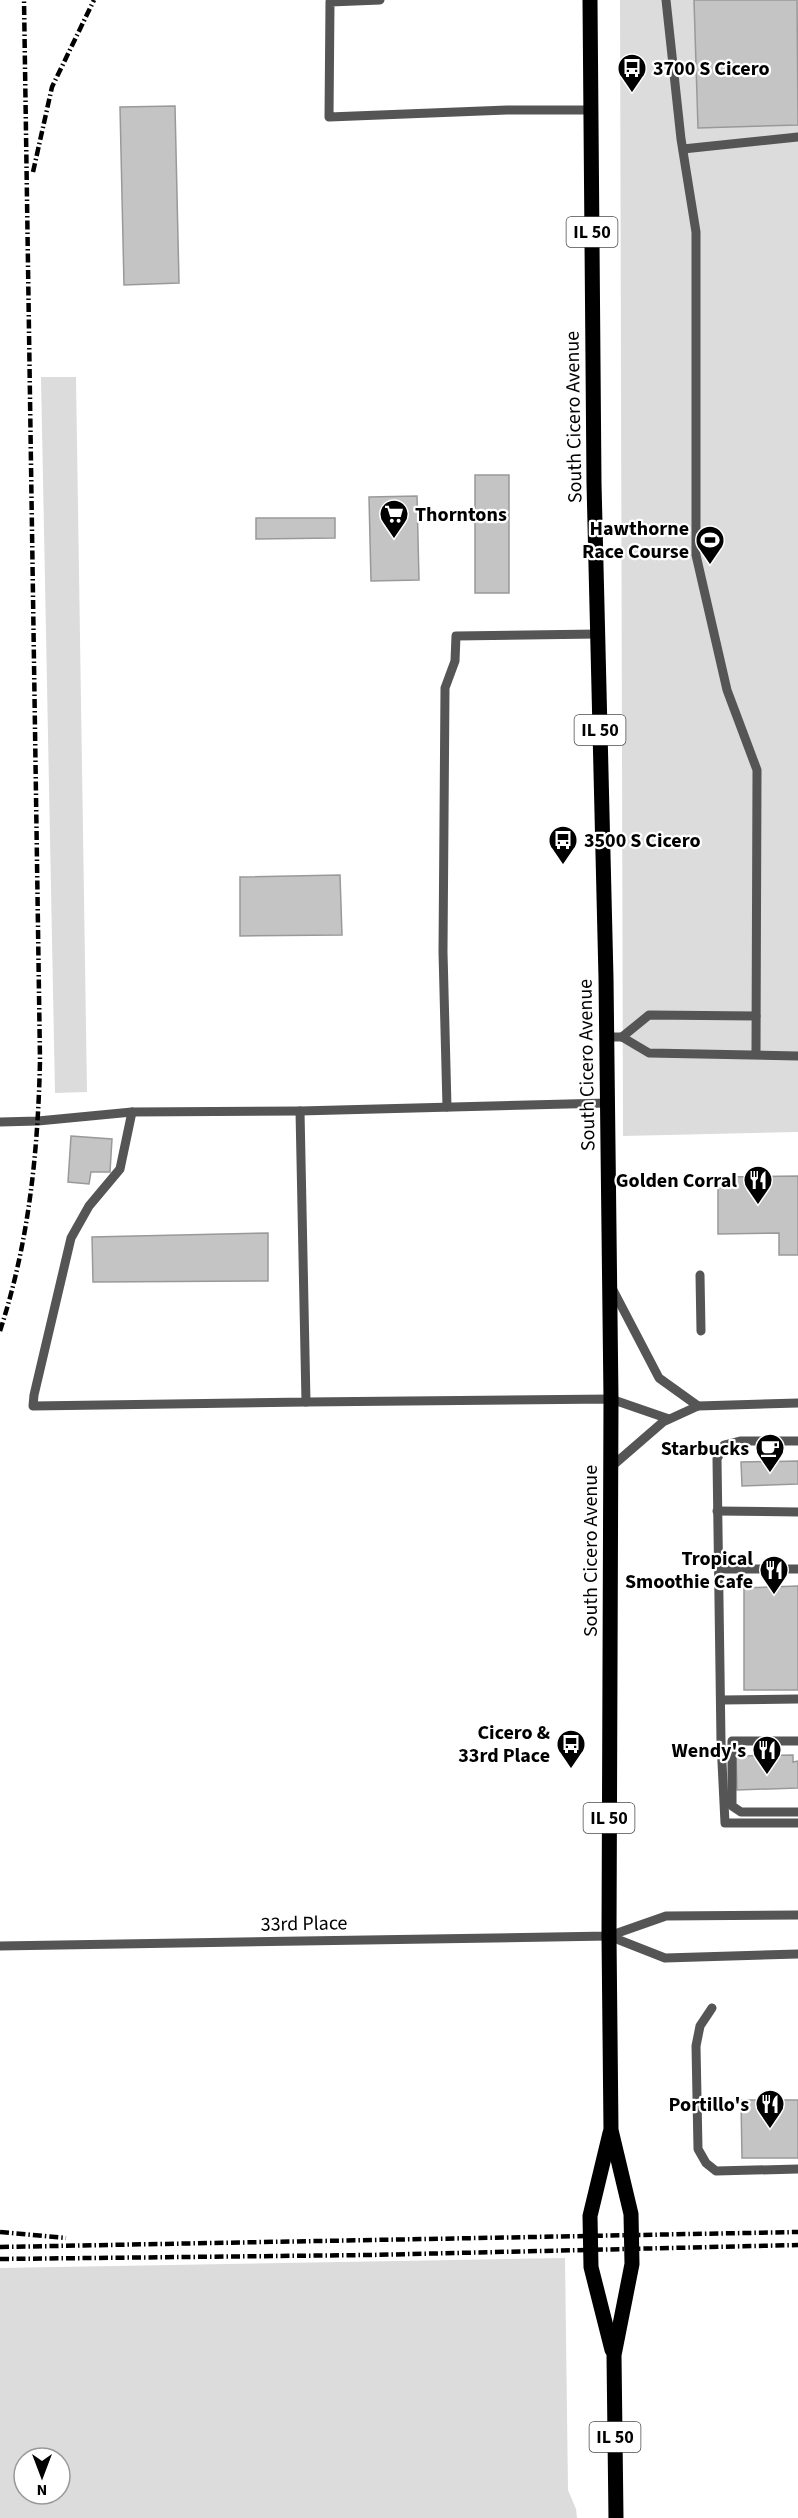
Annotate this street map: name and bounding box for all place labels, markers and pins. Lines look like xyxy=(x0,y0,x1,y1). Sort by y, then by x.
bus stop icon: 3700 S Cicero xyxy=(616,52,648,94)
place label: 3700 S Cicero xyxy=(653,55,770,83)
supermarket icon: Thorntons xyxy=(378,498,410,540)
place label: Thorntons xyxy=(415,501,507,529)
place label: Hawthorne Race Course xyxy=(582,515,689,566)
sports icon: Hawthorne Race Course xyxy=(694,524,726,566)
bus stop icon: 3500 S Cicero xyxy=(547,824,579,866)
place label: 3500 S Cicero xyxy=(584,827,701,855)
restaurant icon: Golden Corral xyxy=(742,1164,774,1206)
place label: Golden Corral xyxy=(616,1167,737,1195)
cafe icon: Starbucks xyxy=(754,1432,786,1474)
place label: Starbucks xyxy=(661,1435,749,1463)
place label: Tropical Smoothie Cafe xyxy=(625,1545,753,1596)
restaurant icon: Tropical Smoothie Cafe xyxy=(758,1554,790,1596)
place label: Cicero & 33rd Place xyxy=(458,1719,550,1770)
bus stop icon: Cicero & 33rd Place xyxy=(555,1728,587,1770)
restaurant icon: Wendy's xyxy=(751,1734,783,1776)
place label: Wendy's xyxy=(672,1737,746,1765)
restaurant icon: Portillo's xyxy=(754,2088,786,2130)
place label: Portillo's xyxy=(669,2091,749,2119)

